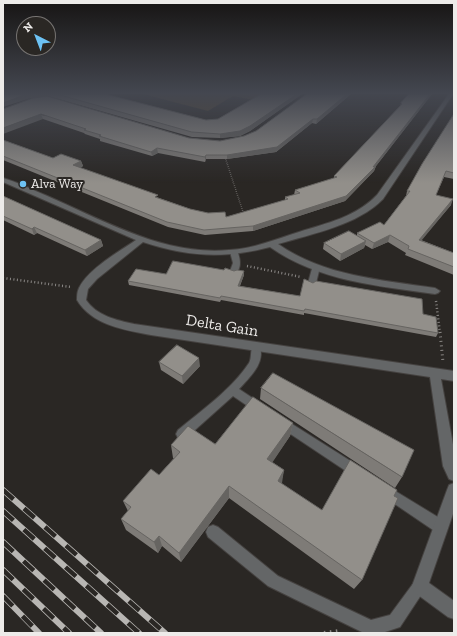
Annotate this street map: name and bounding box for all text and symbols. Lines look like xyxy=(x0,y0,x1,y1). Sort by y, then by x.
north arrow xyxy=(16,16,56,56)
text: N xyxy=(21,20,36,35)
place label: Alva Way xyxy=(31,176,83,192)
marker: Alva Way xyxy=(18,179,28,189)
street label: Delta Gain xyxy=(185,311,259,341)

